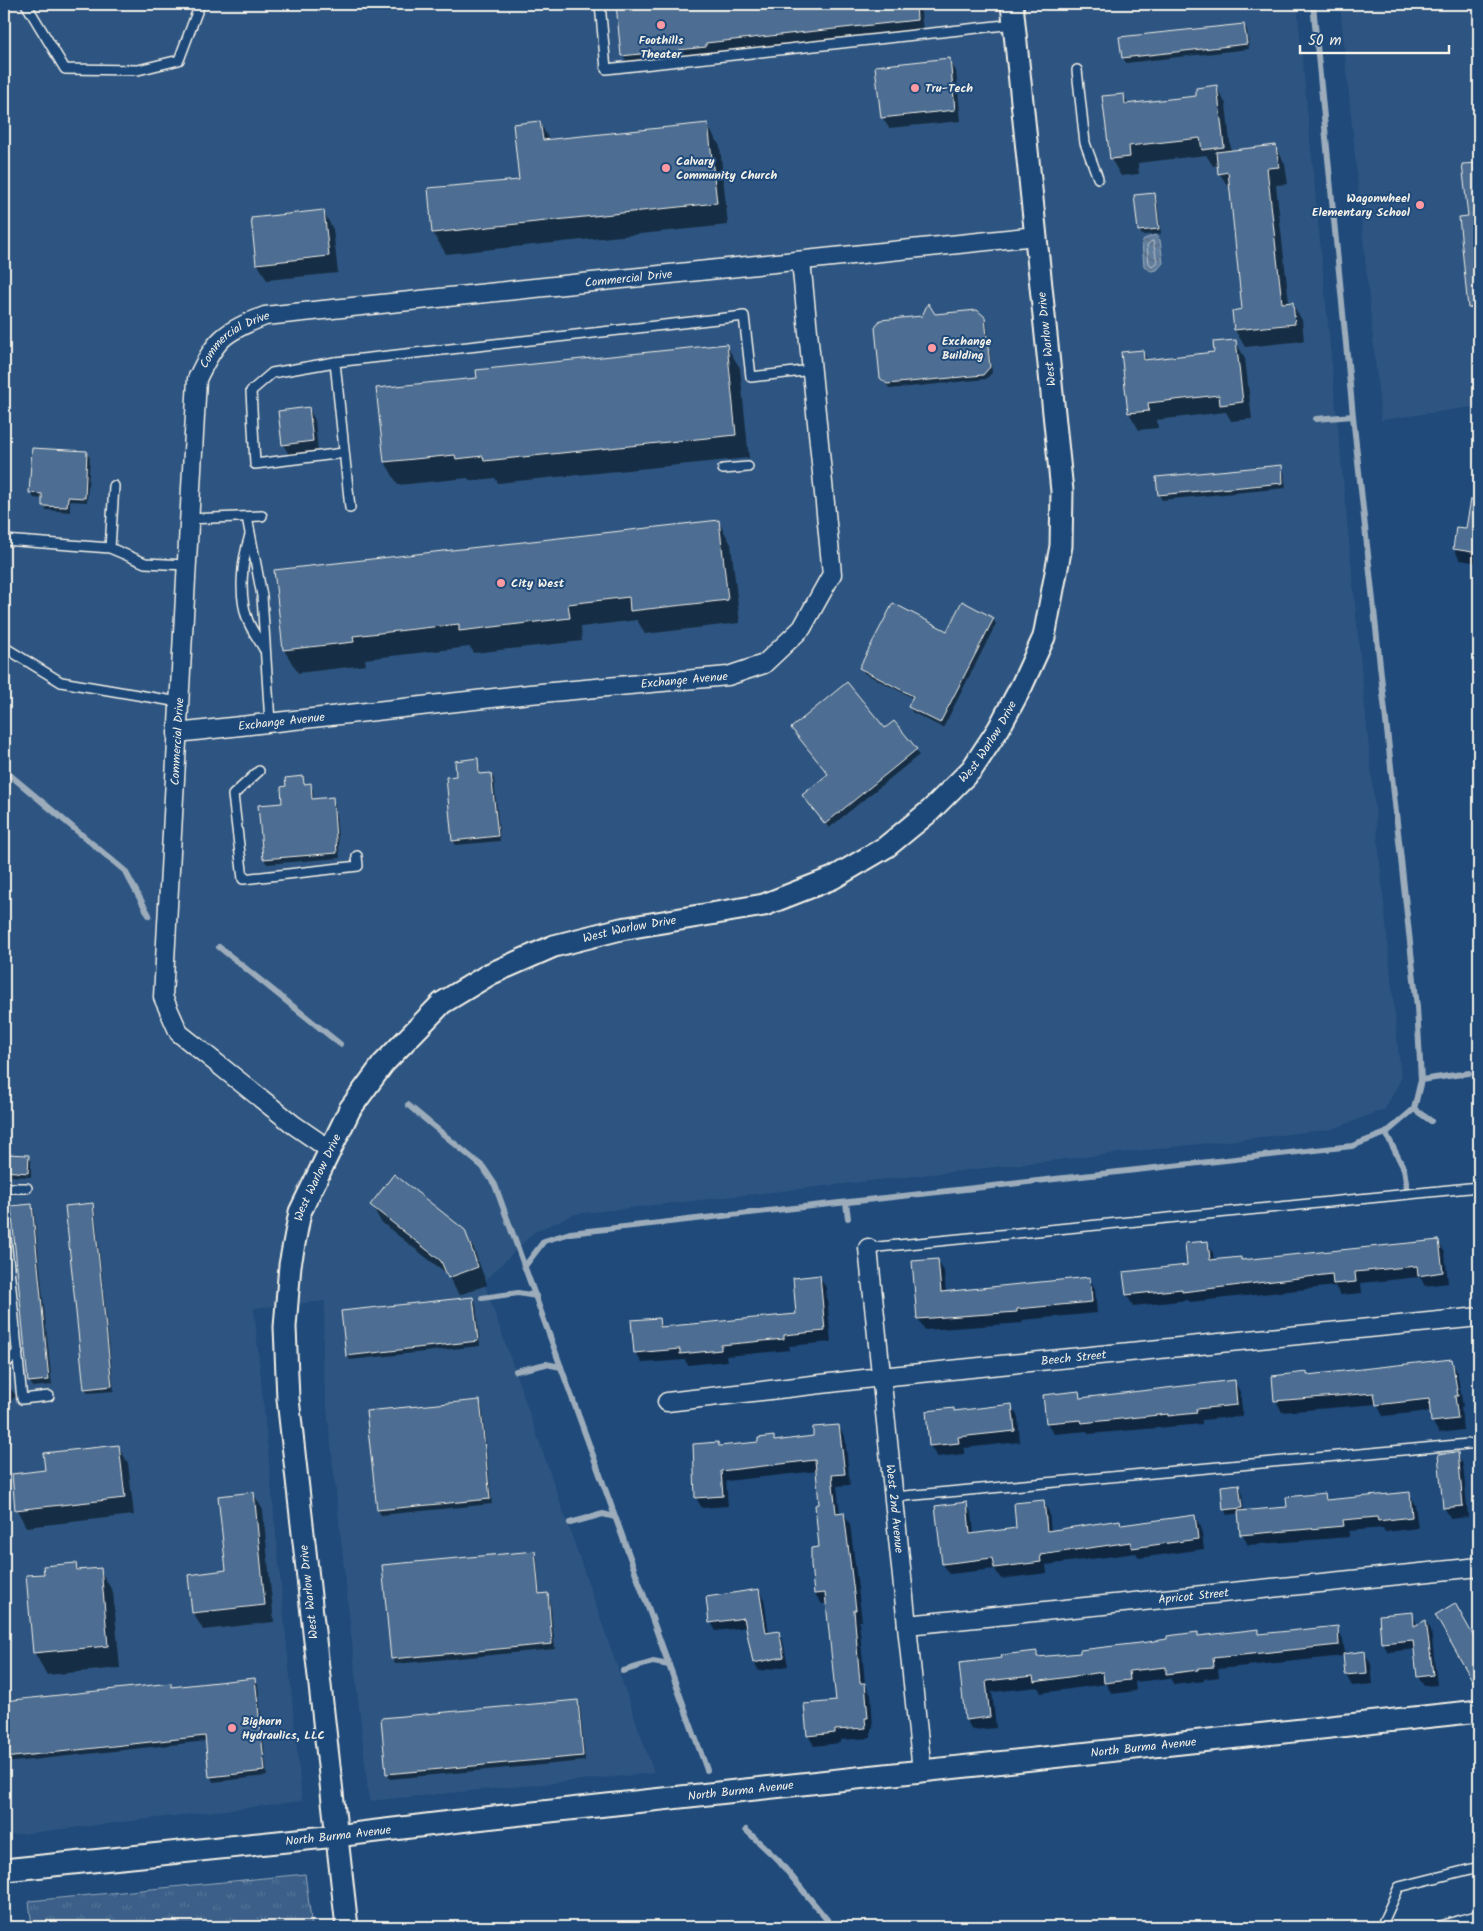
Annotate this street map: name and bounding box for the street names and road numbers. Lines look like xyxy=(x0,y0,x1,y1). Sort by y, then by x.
street label: Commercial Drive xyxy=(584,264,674,292)
street label: West Warlow Drive xyxy=(1033,290,1061,387)
street label: Commercial Drive xyxy=(194,306,271,372)
street label: Exchange Avenue xyxy=(640,667,729,693)
street label: Commercial Drive xyxy=(165,697,189,786)
street label: West Warlow Drive xyxy=(954,697,1022,787)
street label: Exchange Avenue xyxy=(237,707,326,736)
street label: West Warlow Drive xyxy=(581,910,678,948)
street label: West Warlow Drive xyxy=(289,1130,346,1222)
street label: Beech Street xyxy=(1040,1345,1107,1370)
street label: West 2nd Avenue xyxy=(881,1463,909,1554)
street label: West Warlow Drive xyxy=(295,1543,323,1640)
street label: Apricot Street xyxy=(1157,1583,1230,1609)
street label: North Burma Avenue xyxy=(1090,1732,1198,1762)
street label: North Burma Avenue xyxy=(687,1775,795,1806)
street label: North Burma Avenue xyxy=(284,1820,393,1851)

